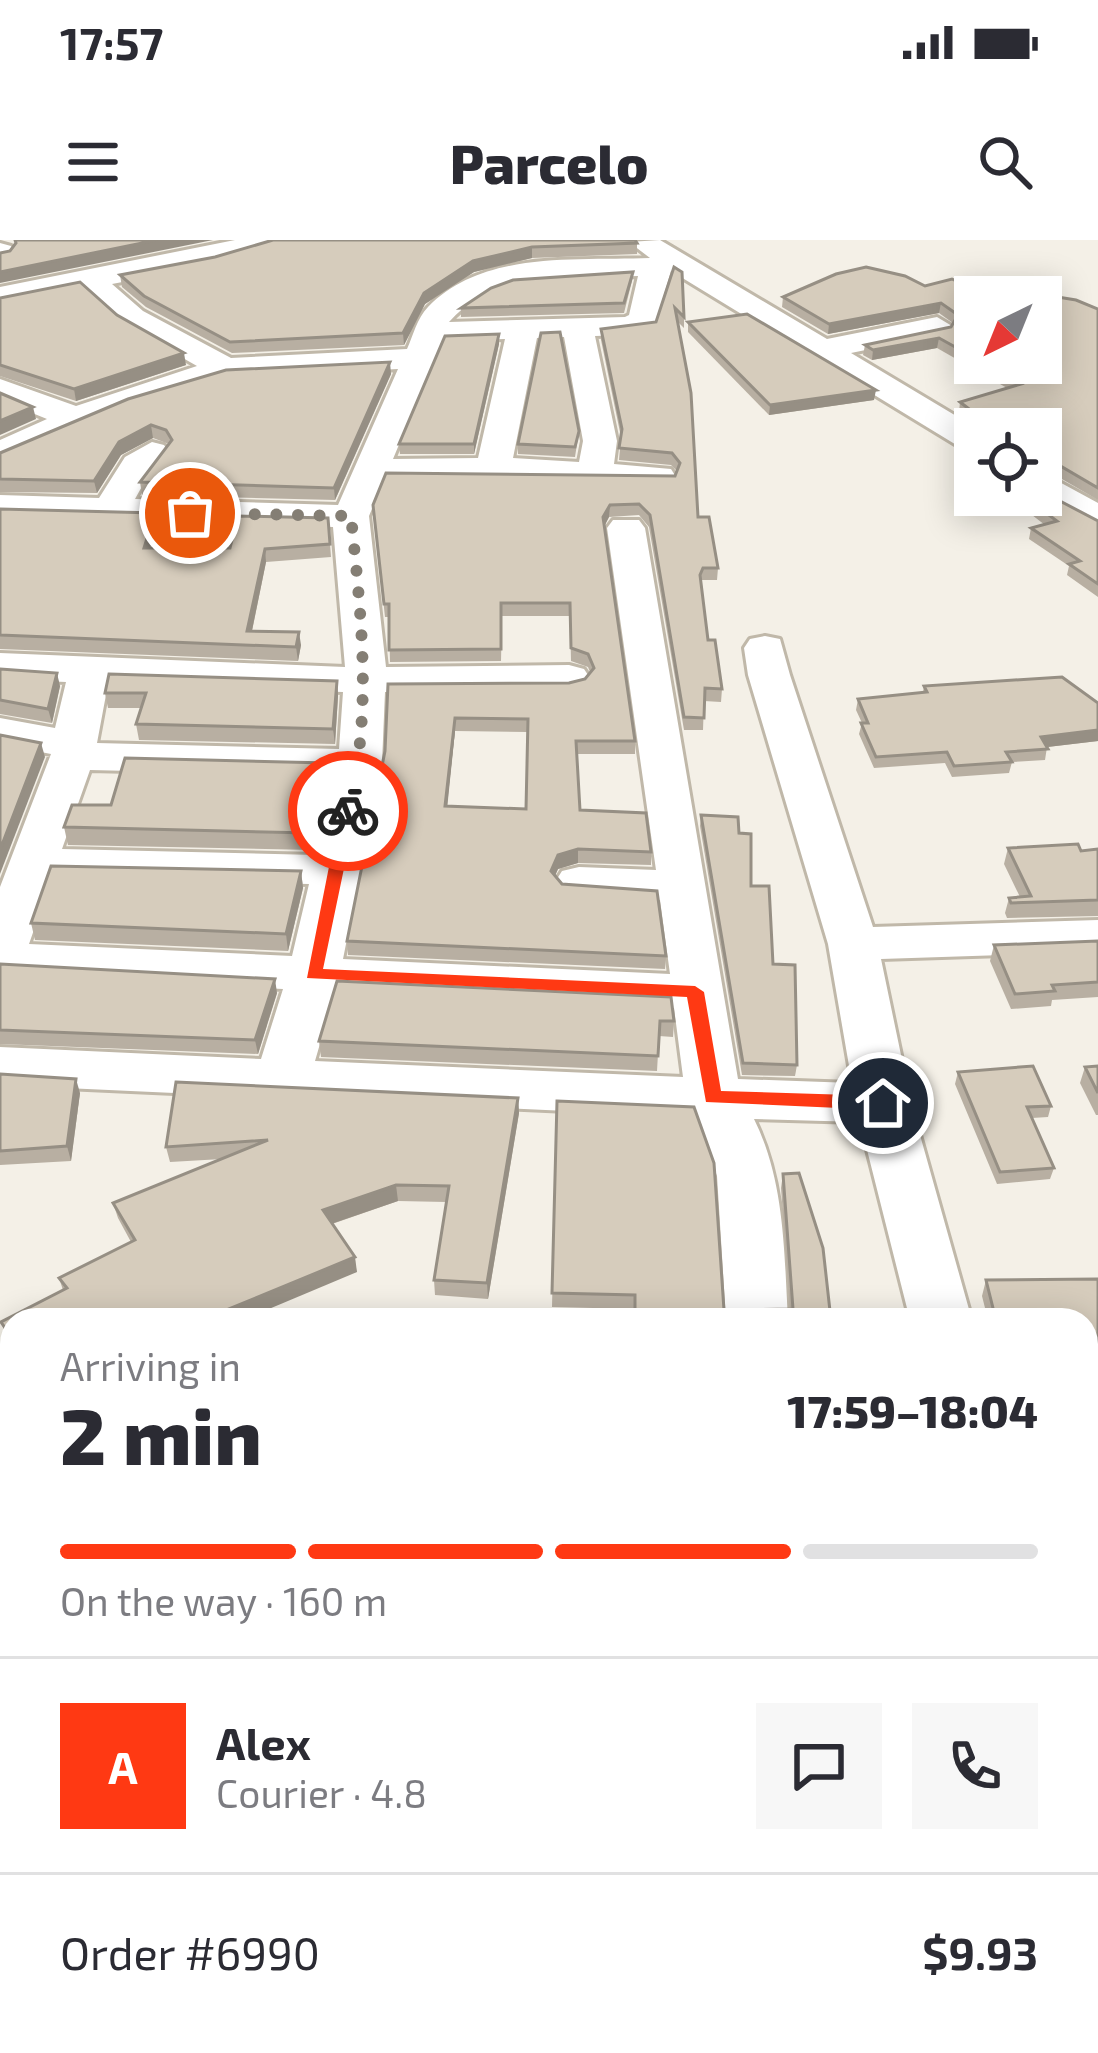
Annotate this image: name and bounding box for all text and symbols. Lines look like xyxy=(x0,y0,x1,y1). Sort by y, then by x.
text: 17:57 xyxy=(60,15,163,69)
icon: menu xyxy=(60,129,126,195)
icon: search xyxy=(972,129,1038,195)
text: Parcelo xyxy=(450,130,648,195)
north arrow xyxy=(954,276,1062,384)
map controls xyxy=(954,276,1062,516)
button: locate xyxy=(954,408,1062,516)
pin xyxy=(139,462,241,564)
icon: bag xyxy=(157,480,223,546)
courier xyxy=(288,751,408,871)
icon: bike xyxy=(315,778,381,844)
pin xyxy=(832,1052,934,1154)
icon: home xyxy=(850,1070,916,1136)
text: Arriving in xyxy=(60,1342,241,1389)
text: 17:59–18:04 xyxy=(787,1383,1038,1437)
text: 2 min xyxy=(60,1387,262,1481)
text: On the way · 160 m xyxy=(60,1577,387,1624)
button: chat xyxy=(756,1703,882,1829)
button: phone xyxy=(912,1703,1038,1829)
text: Alex xyxy=(216,1715,311,1769)
text: A xyxy=(108,1739,138,1793)
text: Courier · 4.8 xyxy=(216,1769,427,1816)
text: Order #6990 xyxy=(60,1925,320,1979)
text: $9.93 xyxy=(922,1925,1038,1979)

